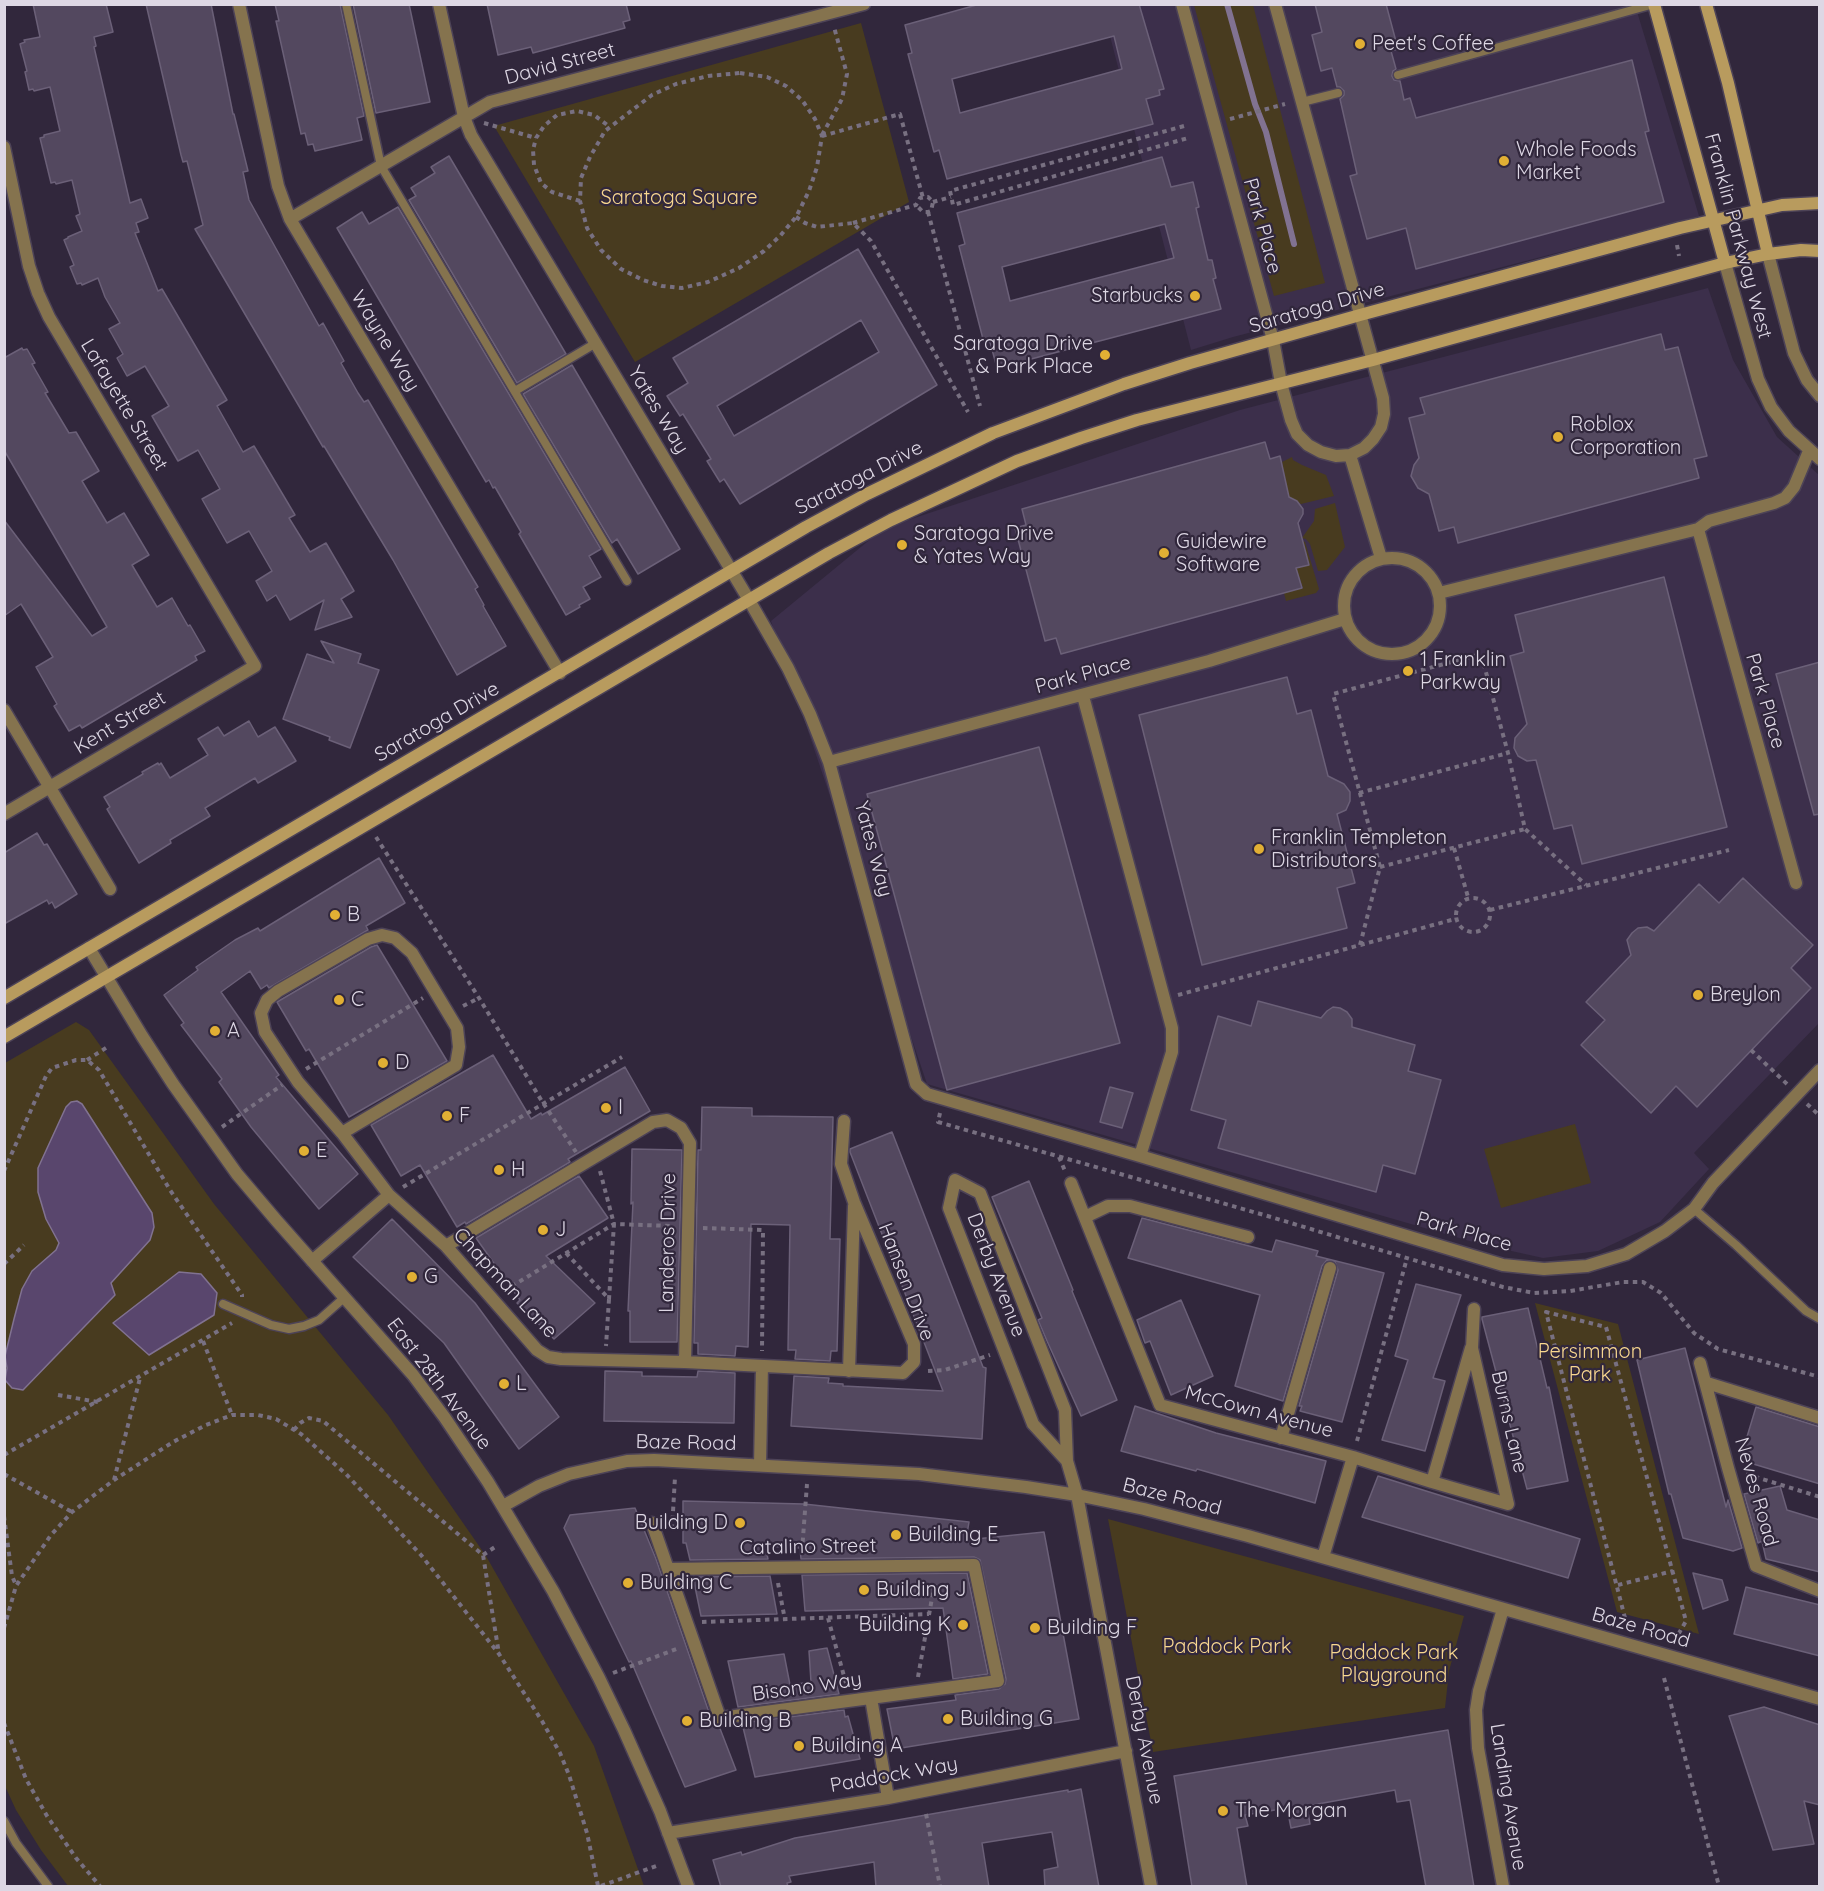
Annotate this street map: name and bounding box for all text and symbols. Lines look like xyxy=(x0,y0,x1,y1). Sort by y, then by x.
place label: Peet's Coffee xyxy=(1372,32,1494,56)
marker: Peet's Coffee xyxy=(1353,37,1367,51)
street label: David Street xyxy=(502,38,618,90)
street label: Franklin Parkway West xyxy=(1699,131,1777,341)
place label: Whole Foods Market xyxy=(1516,138,1637,185)
marker: Whole Foods Market xyxy=(1497,154,1511,168)
street label: Park Place xyxy=(1238,176,1286,276)
park label: Saratoga Square xyxy=(600,186,758,210)
street label: Saratoga Drive xyxy=(1247,277,1387,339)
place label: Starbucks xyxy=(1091,284,1183,308)
street label: Wayne Way xyxy=(345,286,425,396)
marker: Starbucks xyxy=(1188,289,1202,303)
place label: Saratoga Drive & Park Place xyxy=(953,332,1093,379)
street label: Lafayette Street xyxy=(75,335,173,475)
marker: Saratoga Drive & Park Place xyxy=(1098,348,1112,362)
street label: Yates Way xyxy=(622,362,694,458)
place label: Roblox Corporation xyxy=(1570,413,1681,460)
marker: Roblox Corporation xyxy=(1551,430,1565,444)
street label: Saratoga Drive xyxy=(791,436,927,520)
place label: Saratoga Drive & Yates Way xyxy=(914,522,1054,569)
place label: Guidewire Software xyxy=(1176,530,1267,577)
marker: Saratoga Drive & Yates Way xyxy=(895,538,909,552)
marker: Guidewire Software xyxy=(1157,546,1171,560)
place label: 1 Franklin Parkway xyxy=(1420,648,1506,695)
street label: Park Place xyxy=(1033,651,1133,699)
street label: Park Place xyxy=(1740,651,1790,751)
marker: 1 Franklin Parkway xyxy=(1401,664,1415,678)
street label: Saratoga Drive xyxy=(370,677,504,767)
street label: Kent Street xyxy=(70,686,170,760)
street label: Yates Way xyxy=(849,799,897,899)
place label: Franklin Templeton Distributors xyxy=(1271,826,1447,873)
marker: Franklin Templeton Distributors xyxy=(1252,842,1266,856)
place label: B xyxy=(347,903,360,927)
marker: B xyxy=(328,908,342,922)
place label: Breylon xyxy=(1710,983,1781,1007)
place label: C xyxy=(351,988,364,1012)
marker: Breylon xyxy=(1691,988,1705,1002)
marker: C xyxy=(332,993,346,1007)
place label: A xyxy=(227,1019,240,1043)
marker: A xyxy=(208,1024,222,1038)
place label: D xyxy=(395,1051,409,1075)
marker: D xyxy=(376,1056,390,1070)
place label: I xyxy=(618,1096,623,1120)
marker: I xyxy=(599,1101,613,1115)
place label: F xyxy=(459,1104,470,1128)
marker: F xyxy=(440,1109,454,1123)
place label: E xyxy=(316,1139,327,1163)
marker: E xyxy=(297,1144,311,1158)
place label: H xyxy=(511,1158,525,1182)
marker: H xyxy=(492,1163,506,1177)
street label: Landeros Drive xyxy=(655,1173,681,1313)
street label: Park Place xyxy=(1414,1207,1514,1257)
street label: Derby Avenue xyxy=(961,1210,1031,1340)
place label: J xyxy=(555,1218,566,1242)
street label: Hansen Drive xyxy=(873,1220,939,1344)
street label: Chapman Lane xyxy=(448,1223,562,1343)
marker: J xyxy=(536,1223,550,1237)
place label: G xyxy=(424,1265,438,1289)
marker: G xyxy=(405,1270,419,1284)
street label: East 28th Avenue xyxy=(382,1313,496,1455)
park label: Persimmon Park xyxy=(1538,1340,1642,1387)
street label: Burns Lane xyxy=(1486,1369,1532,1475)
place label: L xyxy=(516,1372,527,1396)
marker: L xyxy=(497,1377,511,1391)
street label: McCown Avenue xyxy=(1182,1381,1336,1443)
street label: Baze Road xyxy=(635,1430,737,1456)
street label: Neves Road xyxy=(1729,1435,1783,1549)
street label: Baze Road xyxy=(1120,1473,1224,1521)
place label: Building D xyxy=(635,1511,728,1535)
marker: Building D xyxy=(733,1516,747,1530)
place label: Building E xyxy=(908,1523,998,1547)
marker: Building E xyxy=(889,1528,903,1542)
street label: Catalino Street xyxy=(739,1534,877,1560)
place label: Building C xyxy=(640,1571,732,1595)
marker: Building C xyxy=(621,1576,635,1590)
place label: Building J xyxy=(876,1578,966,1602)
marker: Building J xyxy=(857,1583,871,1597)
street label: Baze Road xyxy=(1589,1603,1693,1653)
place label: Building K xyxy=(859,1613,951,1637)
place label: Building F xyxy=(1047,1616,1137,1640)
marker: Building K xyxy=(956,1618,970,1632)
marker: Building F xyxy=(1028,1621,1042,1635)
park label: Paddock Park xyxy=(1162,1635,1292,1659)
park label: Paddock Park Playground xyxy=(1329,1641,1459,1688)
street label: Bisono Way xyxy=(751,1667,863,1707)
street label: Derby Avenue xyxy=(1120,1673,1168,1807)
place label: Building G xyxy=(960,1707,1053,1731)
place label: Building B xyxy=(699,1709,791,1733)
marker: Building G xyxy=(941,1712,955,1726)
marker: Building B xyxy=(680,1714,694,1728)
street label: Landing Avenue xyxy=(1485,1722,1531,1872)
place label: Building A xyxy=(811,1734,903,1758)
marker: Building A xyxy=(792,1739,806,1753)
street label: Paddock Way xyxy=(828,1752,960,1798)
place label: The Morgan xyxy=(1235,1799,1347,1823)
marker: The Morgan xyxy=(1216,1804,1230,1818)

